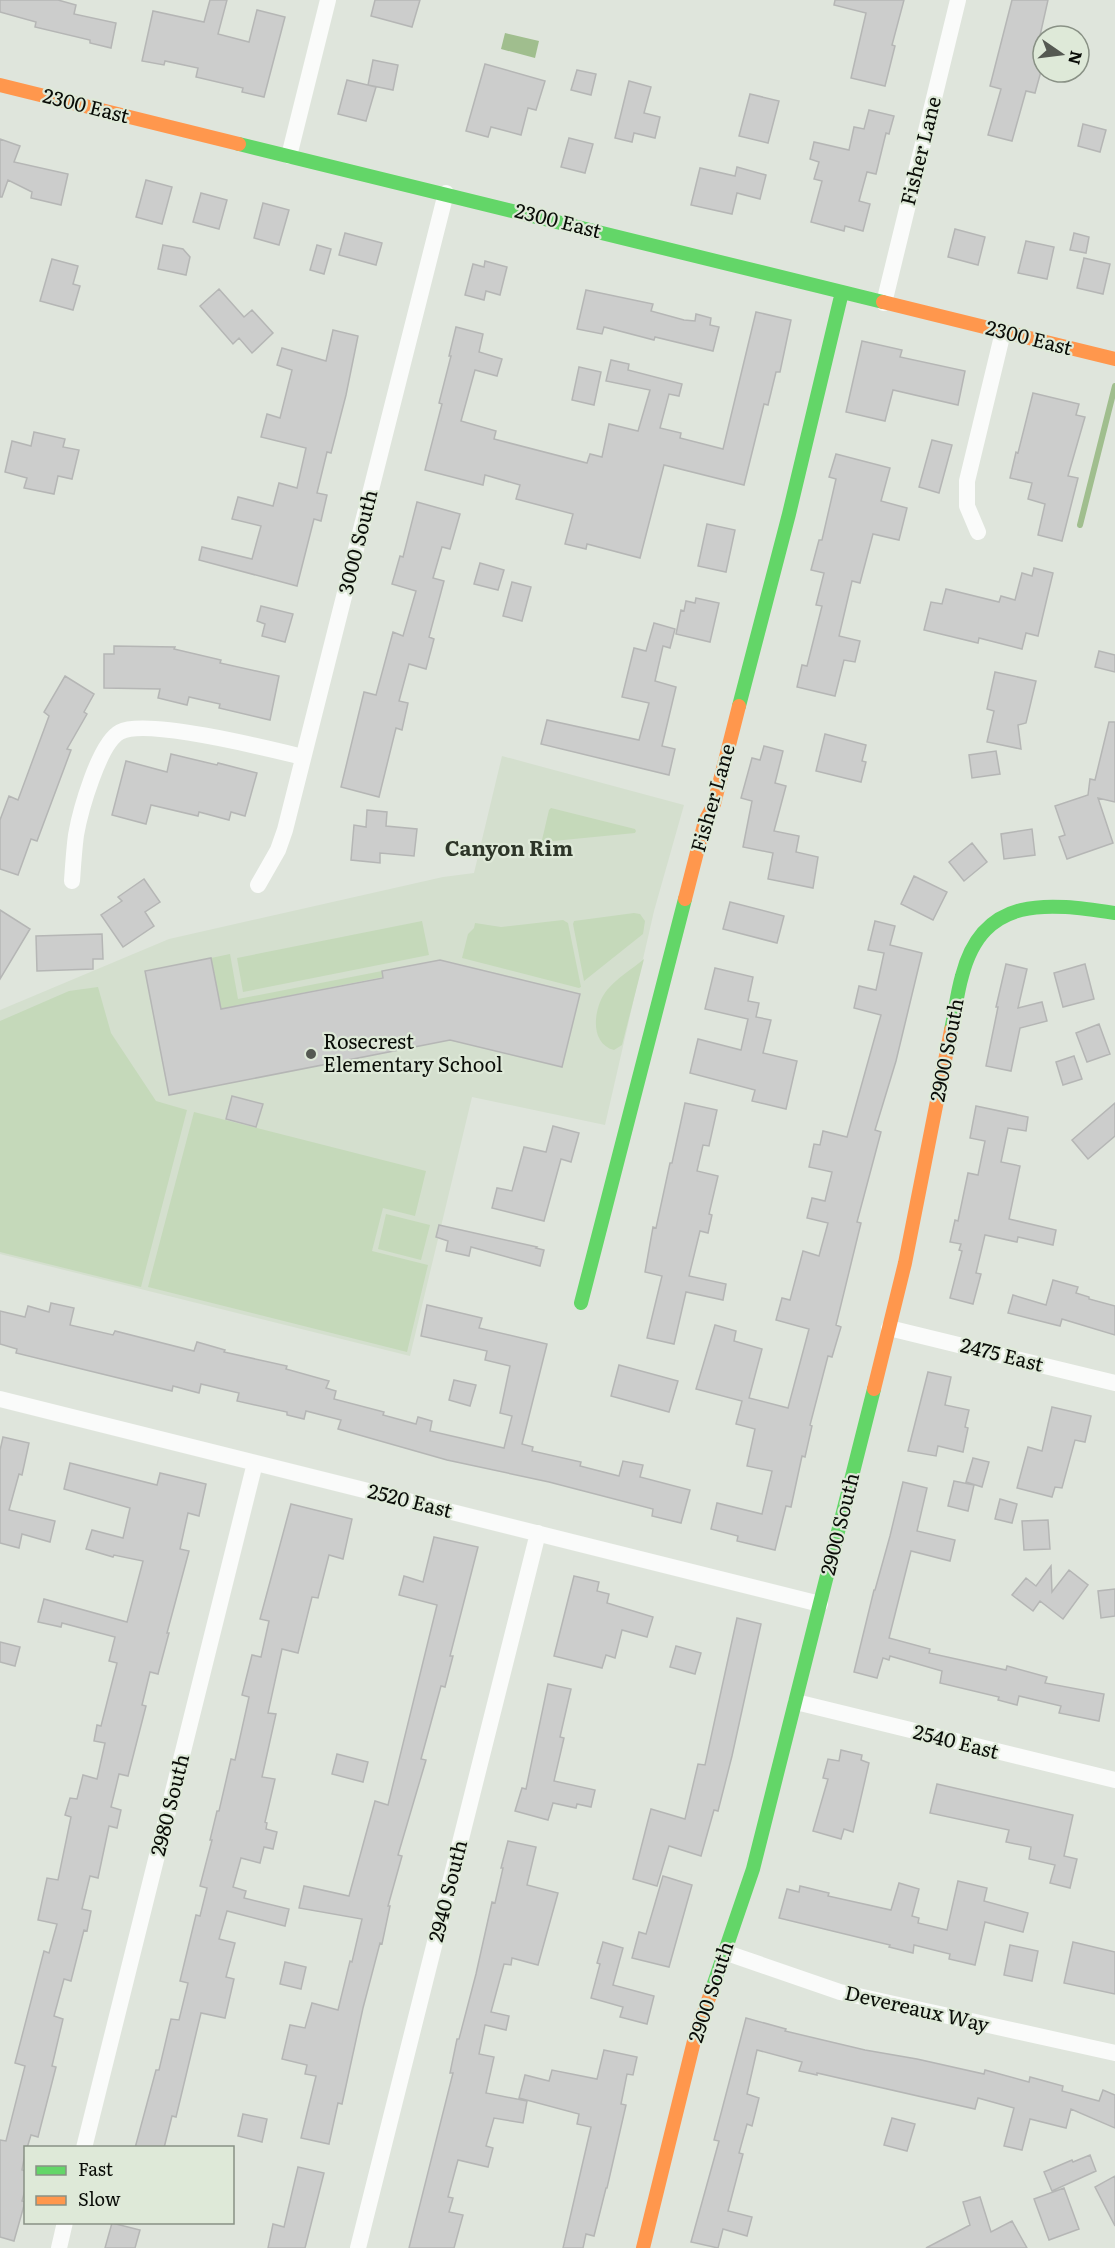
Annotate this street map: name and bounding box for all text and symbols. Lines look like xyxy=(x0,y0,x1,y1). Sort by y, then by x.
north arrow xyxy=(1031,24,1091,84)
text: N xyxy=(1063,48,1090,67)
street label: 2300 East xyxy=(40,79,133,129)
street label: Fisher Lane xyxy=(891,93,947,208)
street label: 2300 East xyxy=(512,194,605,244)
street label: 2300 East xyxy=(983,311,1076,361)
street label: 3000 South xyxy=(329,486,383,597)
street label: Fisher Lane xyxy=(681,740,741,855)
district label: Canyon Rim xyxy=(445,831,573,862)
street label: 2900 South xyxy=(920,995,970,1104)
place label: Rosecrest Elementary School xyxy=(323,1025,503,1078)
marker: Rosecrest Elementary School xyxy=(304,1047,318,1061)
street label: 2475 East xyxy=(958,1328,1047,1378)
street label: 2900 South xyxy=(811,1469,865,1578)
street label: 2520 East xyxy=(365,1474,456,1524)
street label: 2540 East xyxy=(911,1715,1002,1765)
street label: 2980 South xyxy=(141,1750,195,1859)
street label: 2940 South xyxy=(419,1836,473,1945)
street label: 2900 South xyxy=(679,1937,740,2046)
street label: Devereaux Way xyxy=(842,1976,993,2038)
legend xyxy=(24,2146,234,2224)
text: Fast xyxy=(78,2155,114,2182)
text: Slow xyxy=(78,2185,121,2212)

